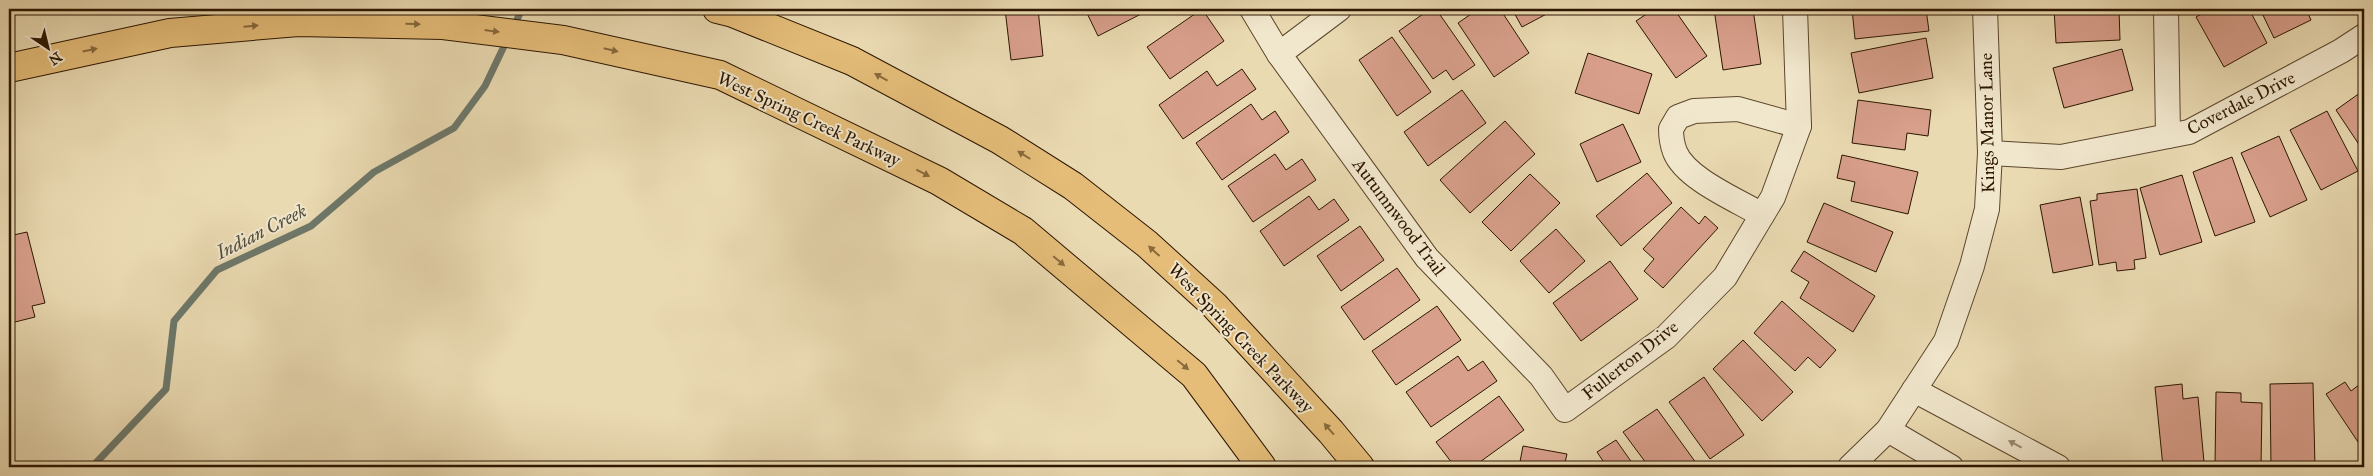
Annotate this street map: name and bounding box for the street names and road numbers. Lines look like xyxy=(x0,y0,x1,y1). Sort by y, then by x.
street label: Kings Manor Lane xyxy=(1975,53,2000,193)
street label: Coverdale Drive xyxy=(2183,66,2299,140)
street label: West Spring Creek Parkway xyxy=(713,67,905,172)
street label: Autumnwood Trail xyxy=(1347,153,1450,280)
street label: West Spring Creek Parkway xyxy=(1163,258,1319,419)
street label: Fullerton Drive xyxy=(1578,316,1682,404)

